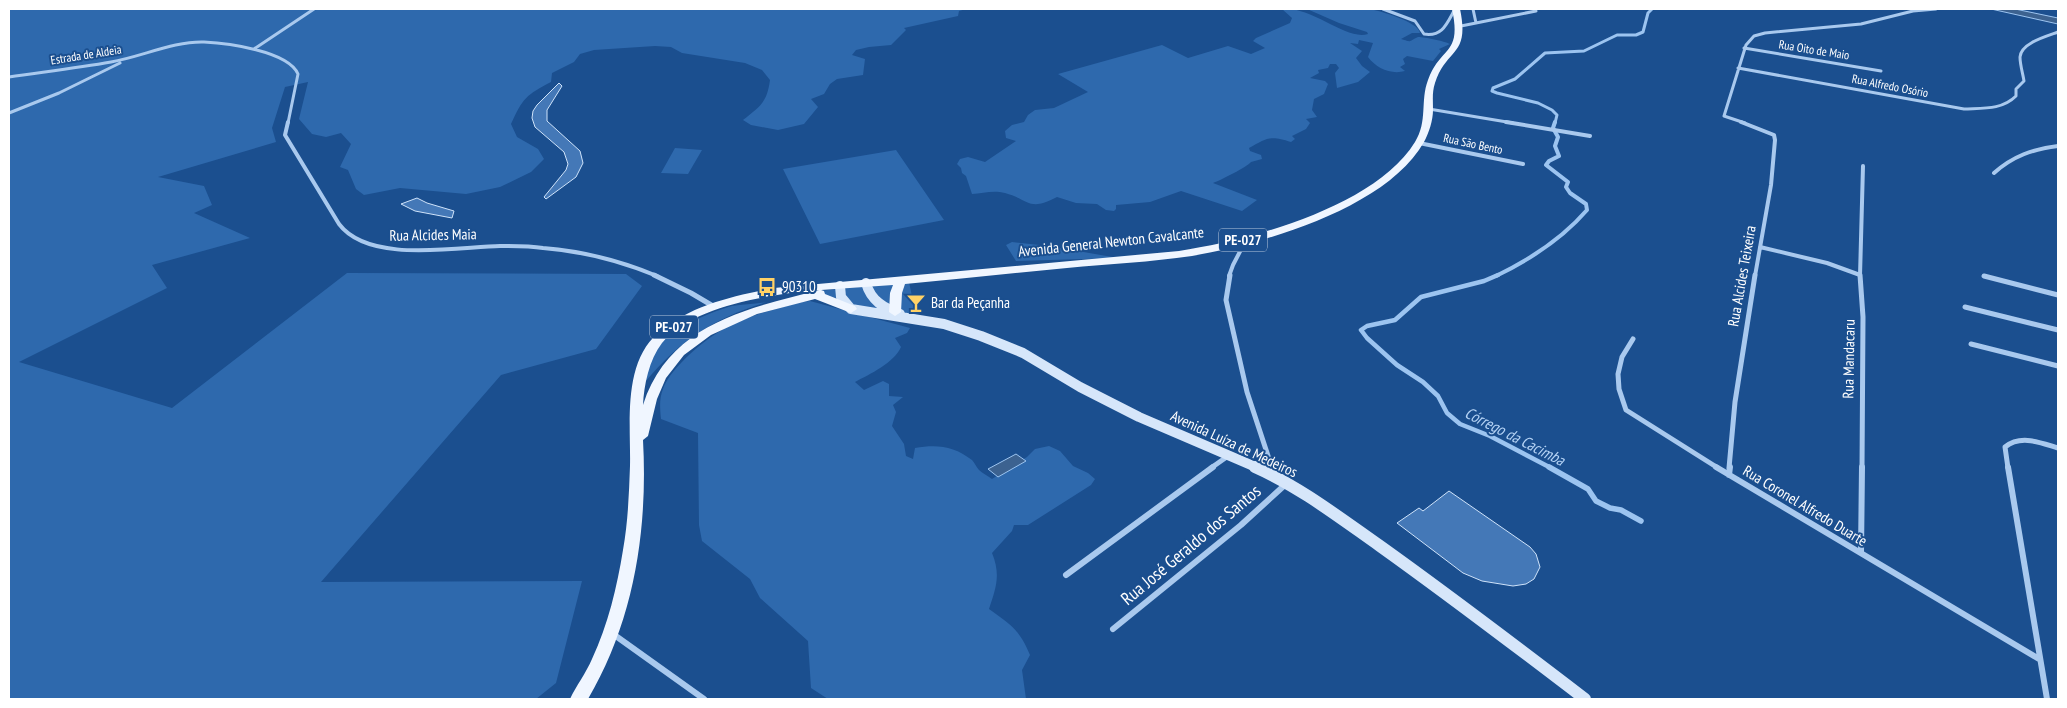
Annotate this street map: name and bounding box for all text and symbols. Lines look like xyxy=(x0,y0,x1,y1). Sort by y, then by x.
street label: Rua Oito de Maio xyxy=(1778,37,1850,62)
street label: Estrada de Aldeia xyxy=(49,41,123,68)
street label: Rua Alfredo Osório xyxy=(1851,71,1930,100)
street label: Rua São Bento xyxy=(1442,130,1504,157)
street label: Avenida General Newton Cavalcante xyxy=(1017,222,1205,261)
street label: Rua Alcides Maia xyxy=(389,224,477,245)
street label: Rua Alcides Teixeira xyxy=(1723,224,1760,328)
road number: PE-027 xyxy=(1219,228,1267,252)
bus stop icon: 90310 xyxy=(756,276,778,298)
place label: 90310 xyxy=(782,277,816,296)
bar icon: Bar da Peçanha xyxy=(905,292,927,314)
place label: Bar da Peçanha xyxy=(931,293,1010,312)
road number: PE-027 xyxy=(650,316,698,338)
street label: Rua Mandacaru xyxy=(1838,319,1859,399)
water label: Córrego da Cacimba xyxy=(1462,402,1570,470)
street label: Avenida Luíza de Medeiros xyxy=(1168,406,1301,481)
street label: Rua Coronel Alfredo Duarte xyxy=(1740,461,1871,550)
street label: Rua José Geraldo dos Santos xyxy=(1116,479,1265,610)

